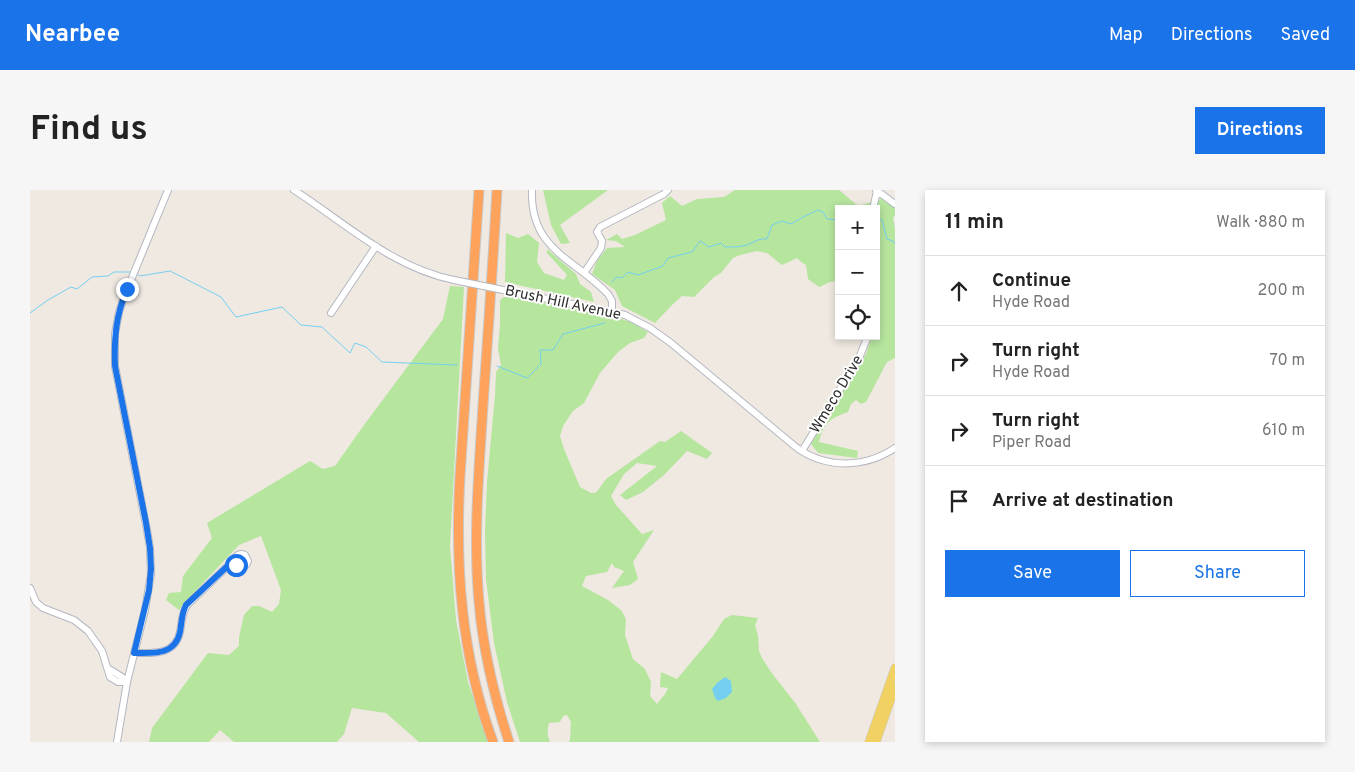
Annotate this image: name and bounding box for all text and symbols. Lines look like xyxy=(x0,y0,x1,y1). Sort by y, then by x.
text: Nearbee xyxy=(25,20,120,50)
text: Map xyxy=(1109,24,1143,47)
text: Directions xyxy=(1171,24,1253,47)
text: Saved xyxy=(1281,24,1330,47)
button: Directions xyxy=(1195,107,1325,154)
text: Find us xyxy=(30,108,148,152)
map controls xyxy=(835,205,880,340)
button: + xyxy=(835,205,880,250)
text: 11 min xyxy=(945,209,1004,236)
text: Walk · 880 m xyxy=(1216,213,1305,233)
button: − xyxy=(835,250,880,295)
text: Continue xyxy=(992,269,1071,293)
icon: ahead xyxy=(945,277,973,305)
route end xyxy=(116,278,139,301)
text: 200 m xyxy=(1257,281,1305,301)
street label: Brush Hill Avenue xyxy=(503,282,622,325)
text: Hyde Road xyxy=(992,293,1070,313)
button: locate xyxy=(835,295,880,340)
text: Turn right xyxy=(992,339,1080,363)
icon: right xyxy=(945,347,973,375)
text: 70 m xyxy=(1270,351,1305,371)
street label: Wmeco Drive xyxy=(806,352,868,437)
text: Hyde Road xyxy=(992,363,1070,383)
text: Turn right xyxy=(992,409,1080,433)
icon: right xyxy=(945,417,973,445)
text: 610 m xyxy=(1262,421,1305,441)
text: Piper Road xyxy=(992,433,1071,453)
icon: arrive xyxy=(945,487,973,515)
text: Arrive at destination xyxy=(992,489,1173,513)
button: Save xyxy=(945,550,1120,597)
button: Share xyxy=(1130,550,1305,597)
route start xyxy=(225,554,248,577)

